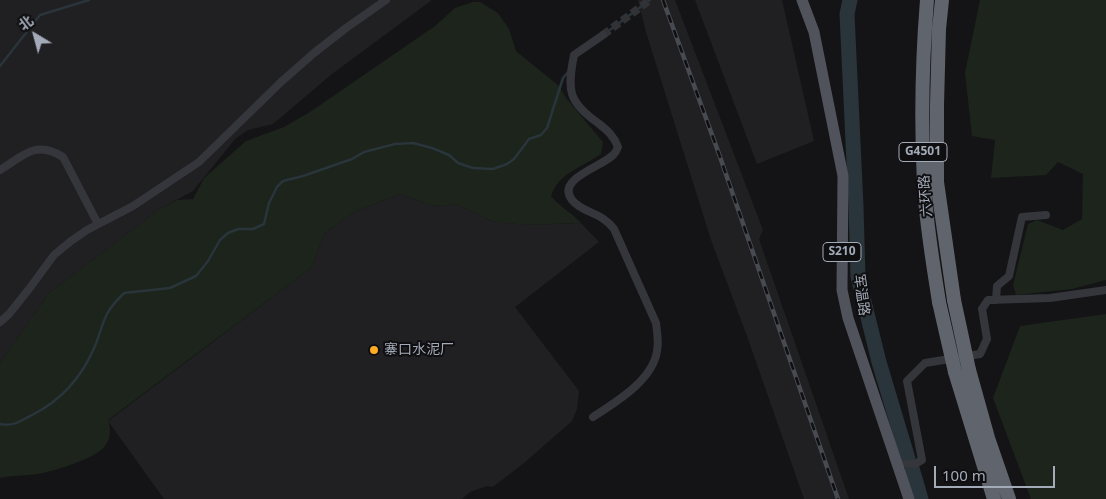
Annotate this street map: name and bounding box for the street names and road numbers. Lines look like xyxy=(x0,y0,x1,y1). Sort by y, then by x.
road number: G4501 xyxy=(899,142,947,162)
street label: 六环路 xyxy=(916,174,936,218)
road number: S210 xyxy=(823,242,861,262)
street label: 军温路 xyxy=(850,273,872,317)

